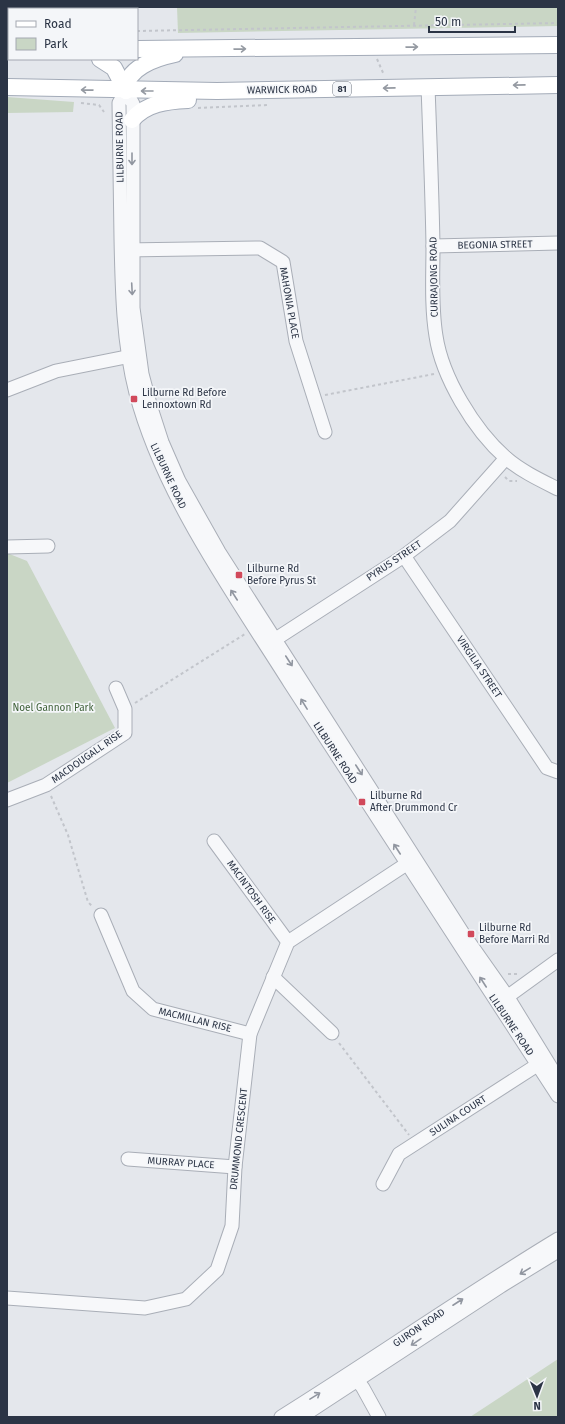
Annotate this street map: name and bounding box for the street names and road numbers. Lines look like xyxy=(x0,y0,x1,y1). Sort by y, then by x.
road number: 81 xyxy=(333,82,351,96)
street label: WARWICK ROAD xyxy=(247,83,317,97)
street label: LILBURNE ROAD xyxy=(113,111,127,183)
street label: CURRAJONG ROAD xyxy=(427,237,441,317)
street label: BEGONIA STREET xyxy=(457,238,533,252)
street label: MAHONIA PLACE xyxy=(277,266,301,340)
street label: LILBURNE ROAD xyxy=(147,441,189,511)
street label: PYRUS STREET xyxy=(364,538,425,584)
street label: VIRGILIA STREET xyxy=(454,634,505,701)
street label: LILBURNE ROAD xyxy=(311,720,359,786)
street label: MACDOUGALL RISE xyxy=(49,728,125,786)
street label: MACINTOSH RISE xyxy=(224,858,278,926)
street label: LILBURNE ROAD xyxy=(486,992,536,1058)
street label: MACMILLAN RISE xyxy=(157,1005,233,1035)
street label: DRUMMOND CRESCENT xyxy=(228,1087,250,1191)
street label: SULINA COURT xyxy=(427,1093,489,1139)
street label: MURRAY PLACE xyxy=(147,1155,215,1171)
street label: GURON ROAD xyxy=(391,1306,447,1350)

